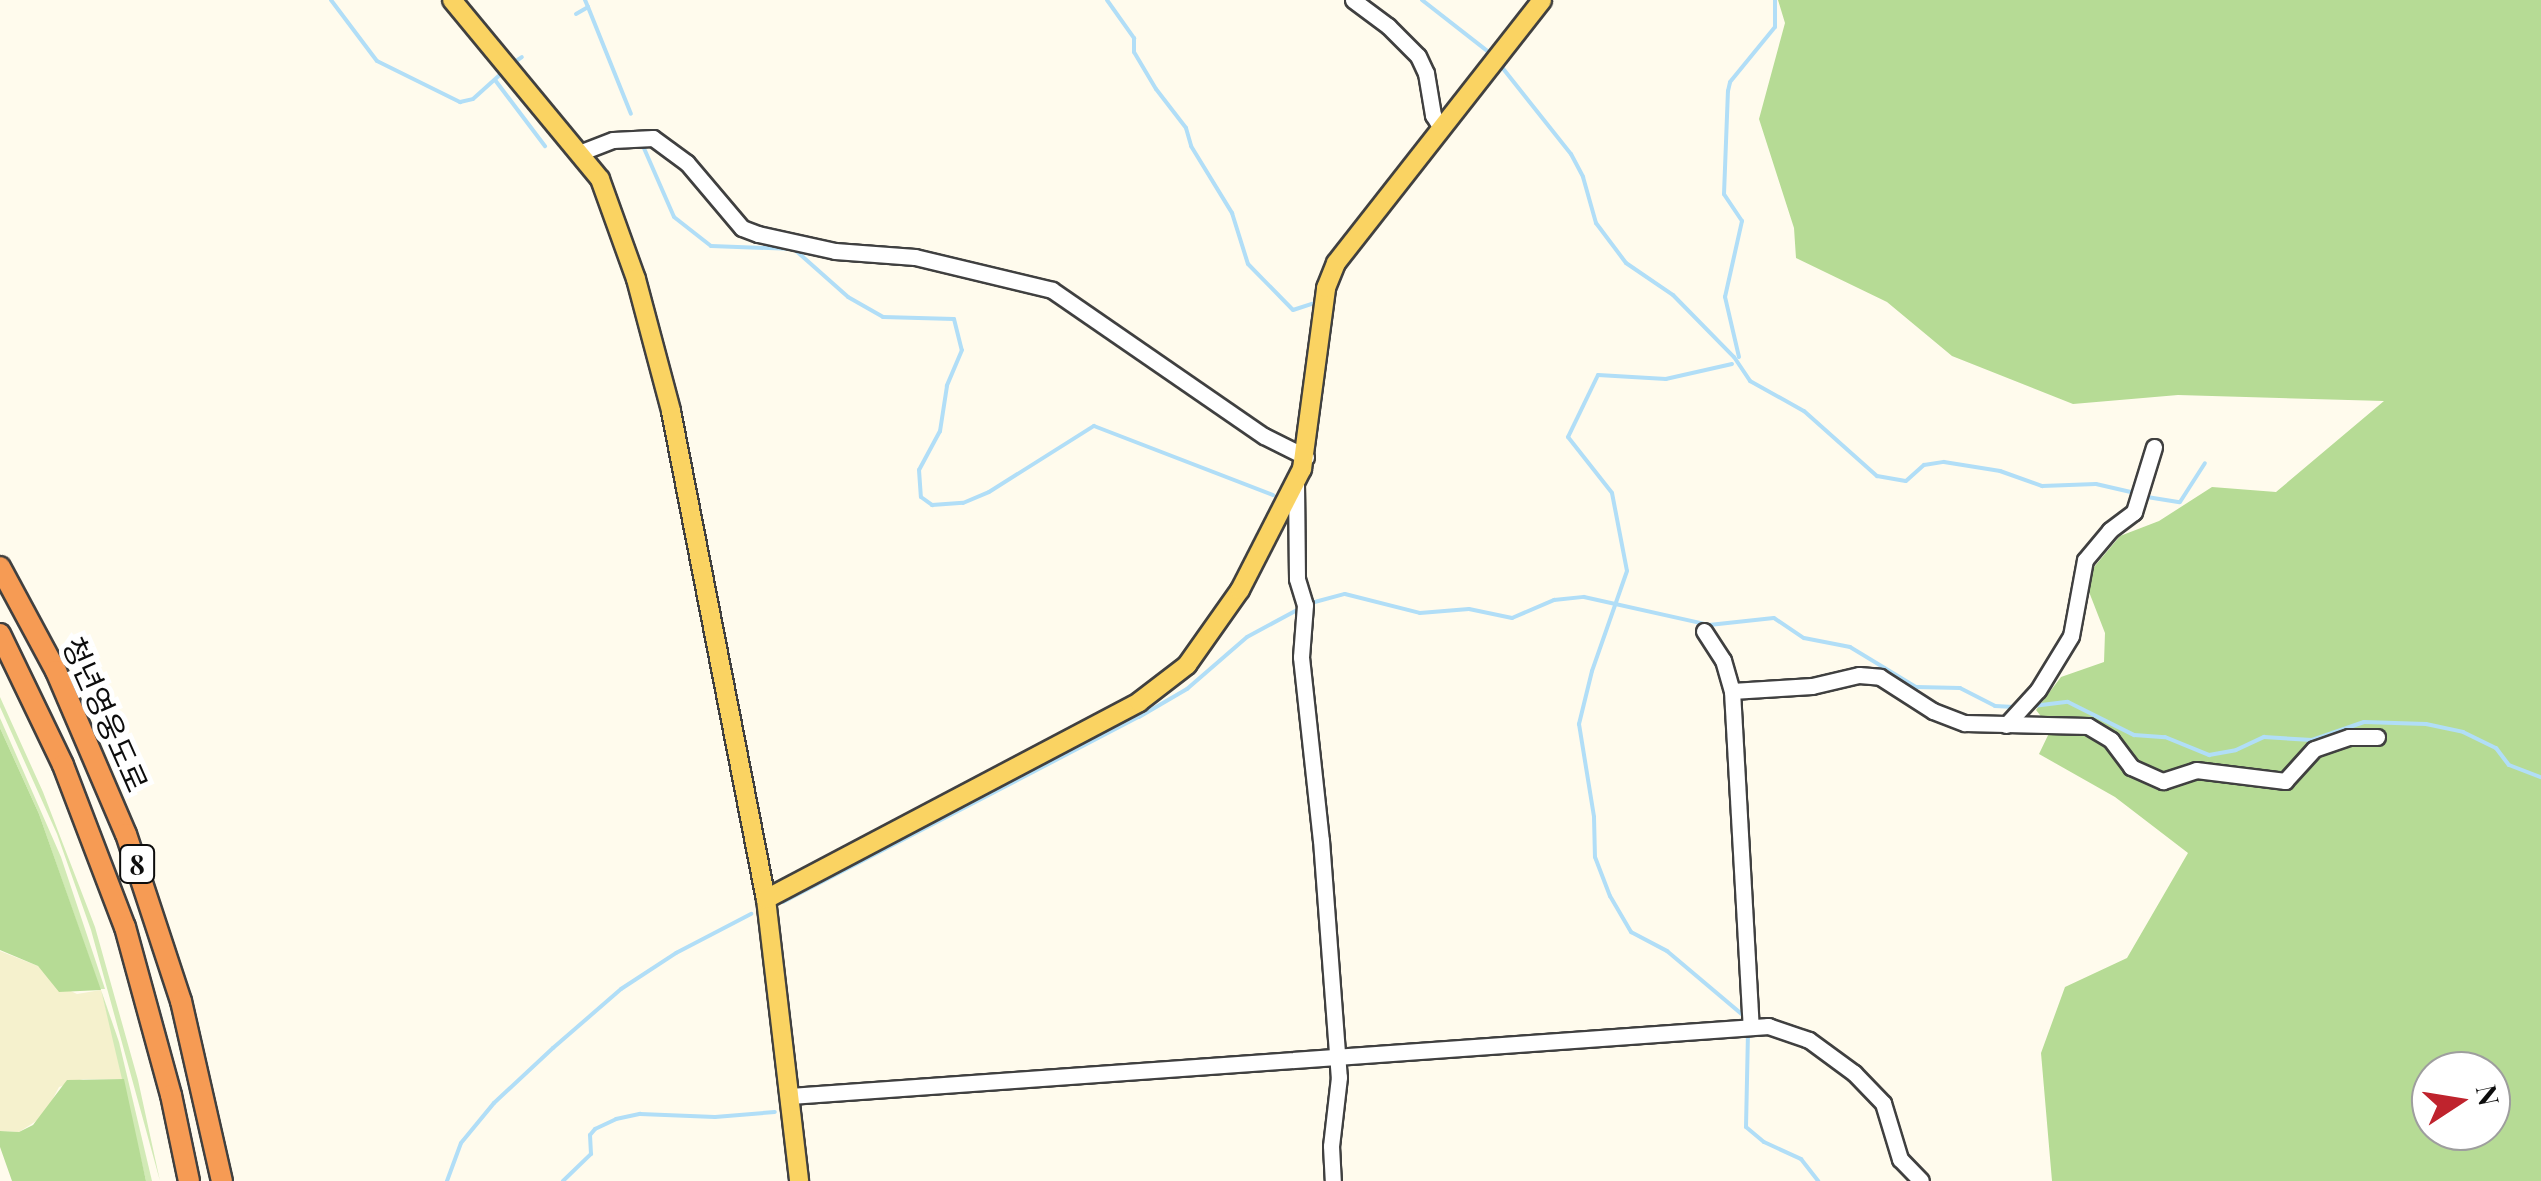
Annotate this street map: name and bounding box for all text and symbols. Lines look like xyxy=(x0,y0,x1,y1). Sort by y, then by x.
street label: 청년영웅도로 xyxy=(56,631,156,797)
road number: 8 xyxy=(117,841,157,887)
north arrow xyxy=(2411,1051,2511,1151)
text: N xyxy=(2469,1081,2509,1109)

